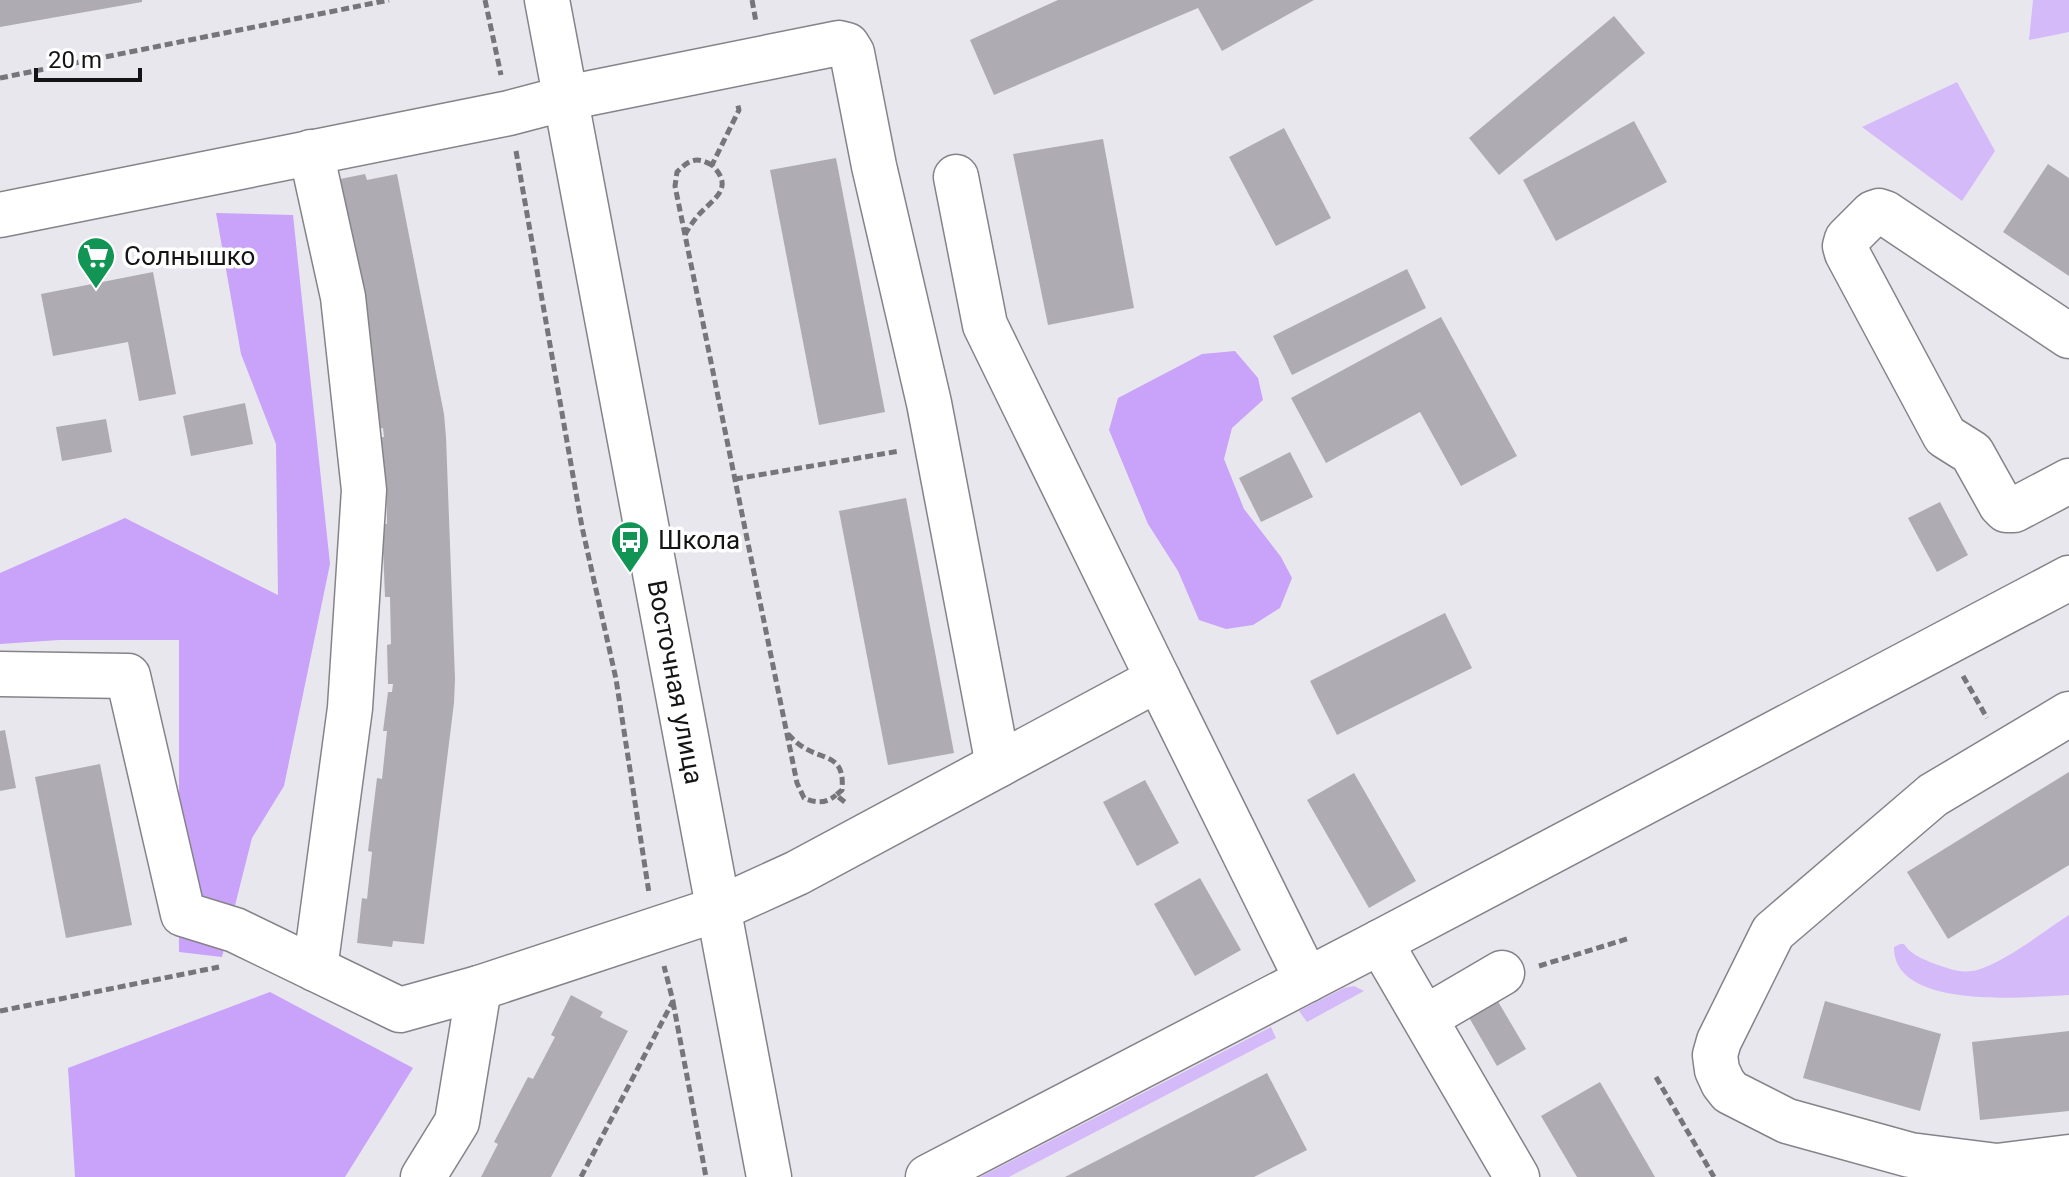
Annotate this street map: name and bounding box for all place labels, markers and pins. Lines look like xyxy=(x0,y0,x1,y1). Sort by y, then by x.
supermarket icon: Солнышко xyxy=(75,235,117,290)
place label: Солнышко xyxy=(124,241,255,271)
bus stop icon: Школа xyxy=(609,519,651,574)
place label: Школа xyxy=(658,525,740,555)

